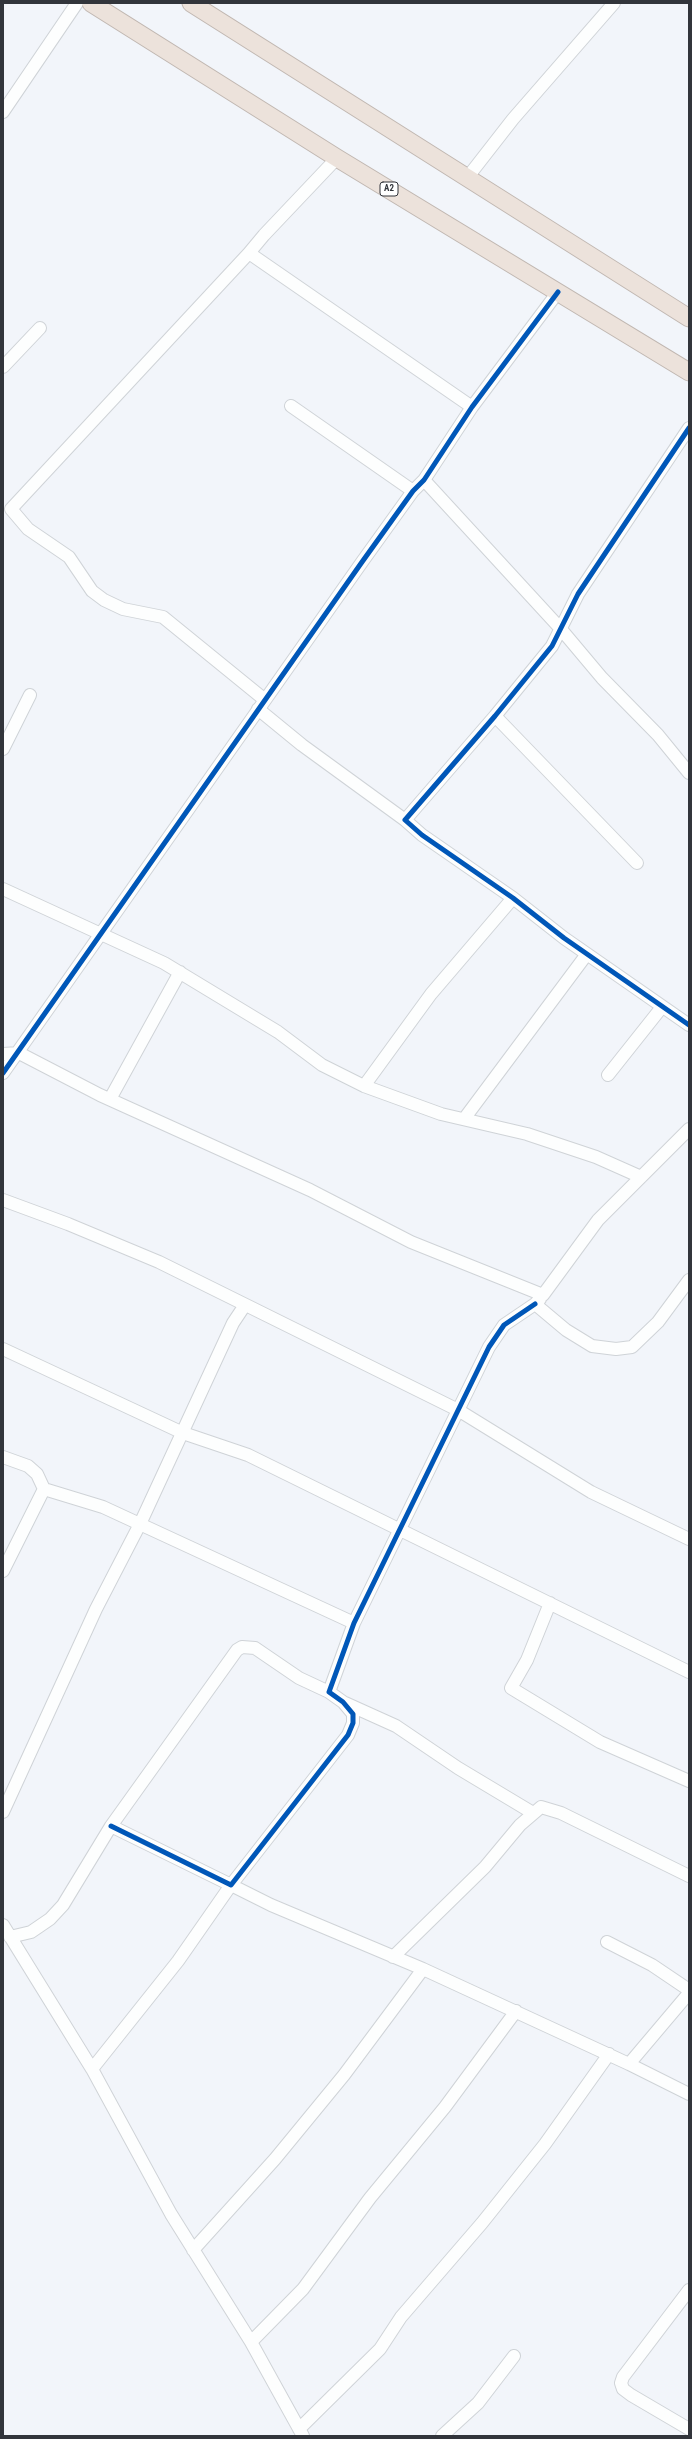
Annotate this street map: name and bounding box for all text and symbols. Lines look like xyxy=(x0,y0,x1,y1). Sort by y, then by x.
road number: A2 xyxy=(380,182,398,196)

